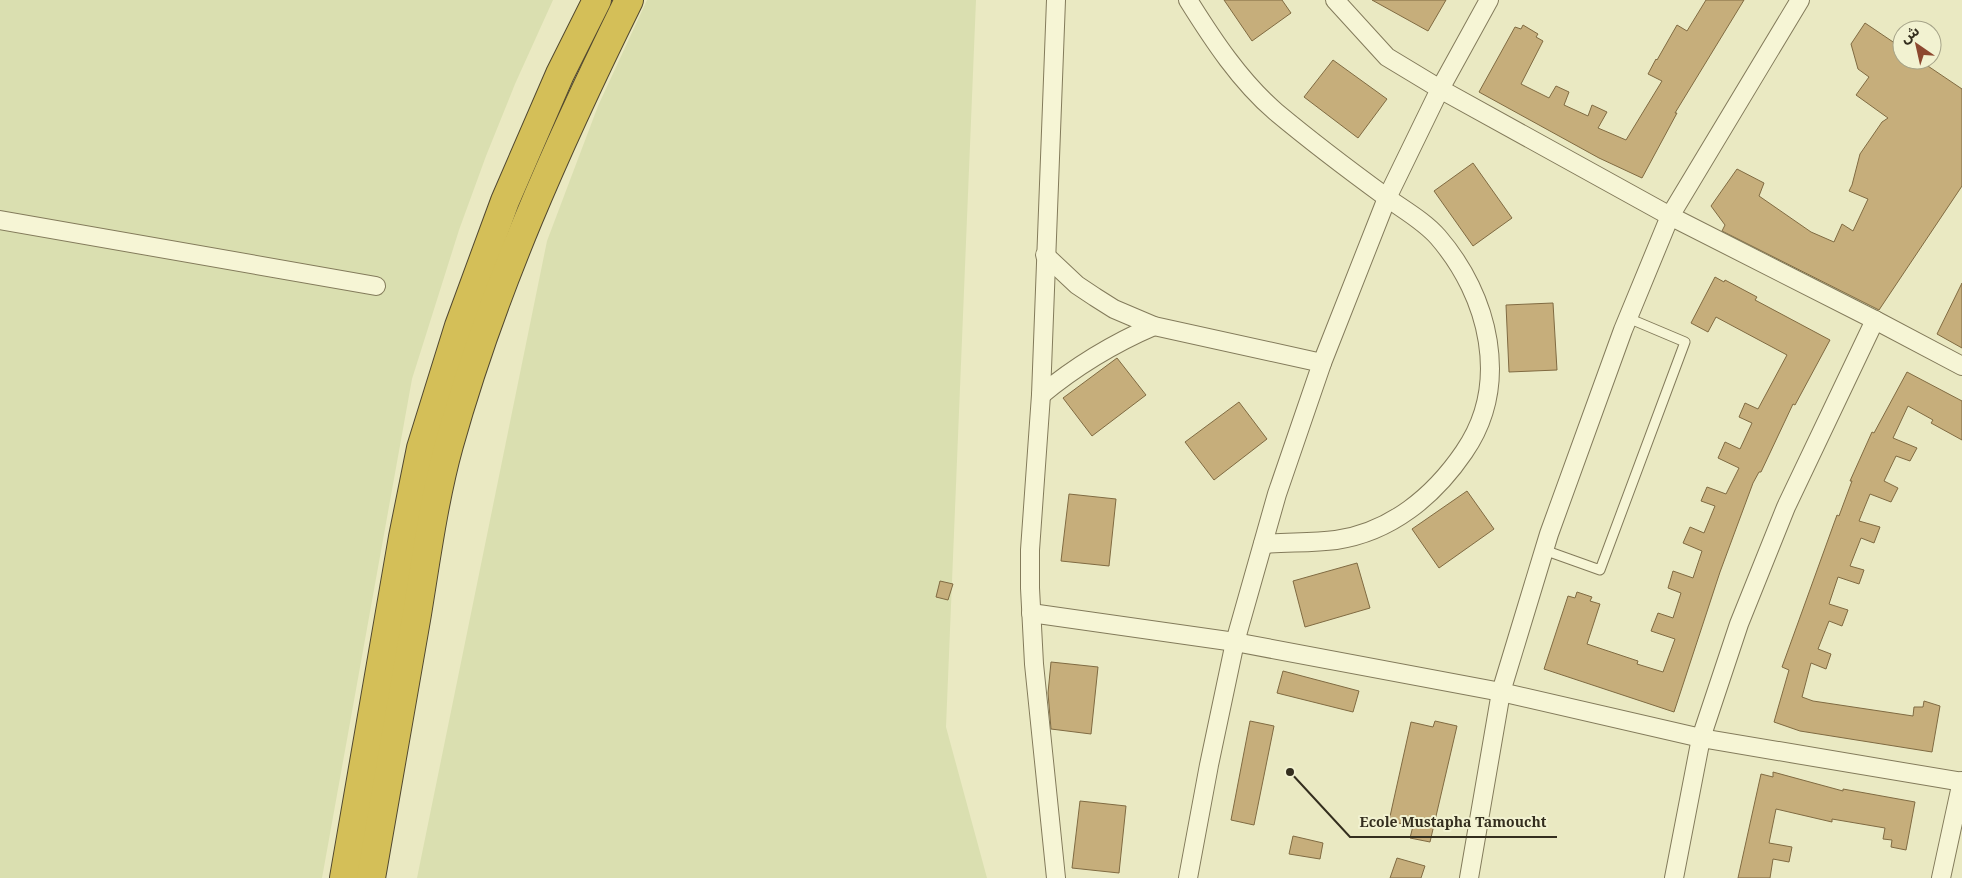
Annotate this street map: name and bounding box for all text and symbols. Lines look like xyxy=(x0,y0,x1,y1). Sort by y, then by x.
north arrow xyxy=(1892,20,1942,70)
text: ش xyxy=(1896,21,1923,47)
callout: Ecole Mustapha Tamoucht xyxy=(1350,808,1557,837)
text: Ecole Mustapha Tamoucht xyxy=(1360,812,1547,831)

